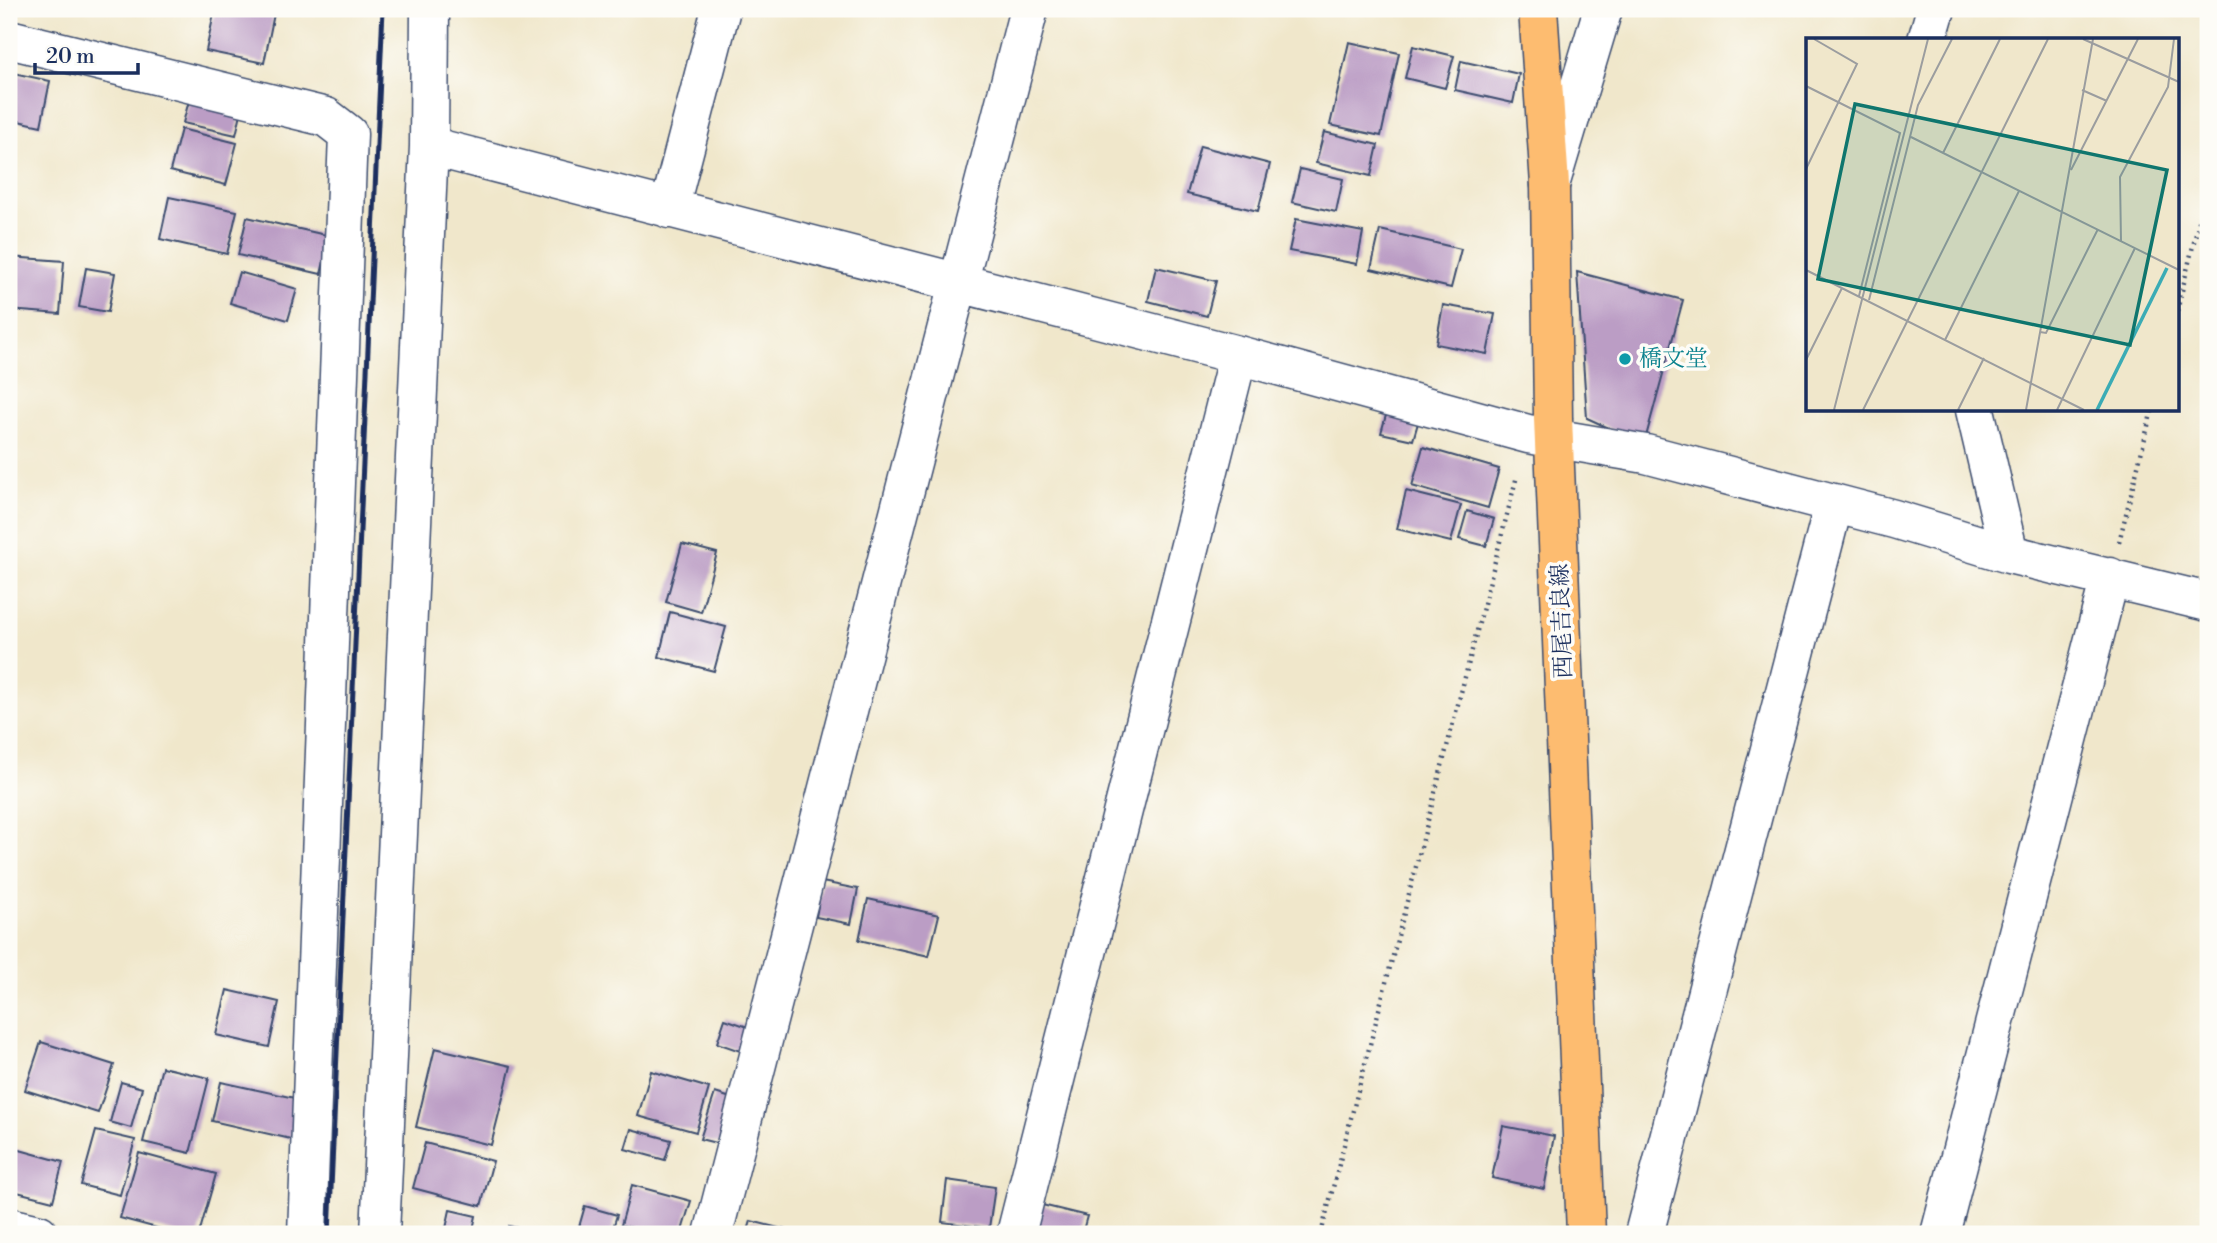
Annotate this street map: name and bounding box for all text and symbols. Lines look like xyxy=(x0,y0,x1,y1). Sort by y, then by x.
scale bar xyxy=(35,32,138,76)
inset map xyxy=(1806,38,2178,411)
text: 20 m xyxy=(46,44,95,70)
place label: 橋文堂 xyxy=(1639,345,1708,373)
marker: 橋文堂 xyxy=(1617,351,1633,367)
street label: 西尾吉良線 xyxy=(1546,563,1578,679)

